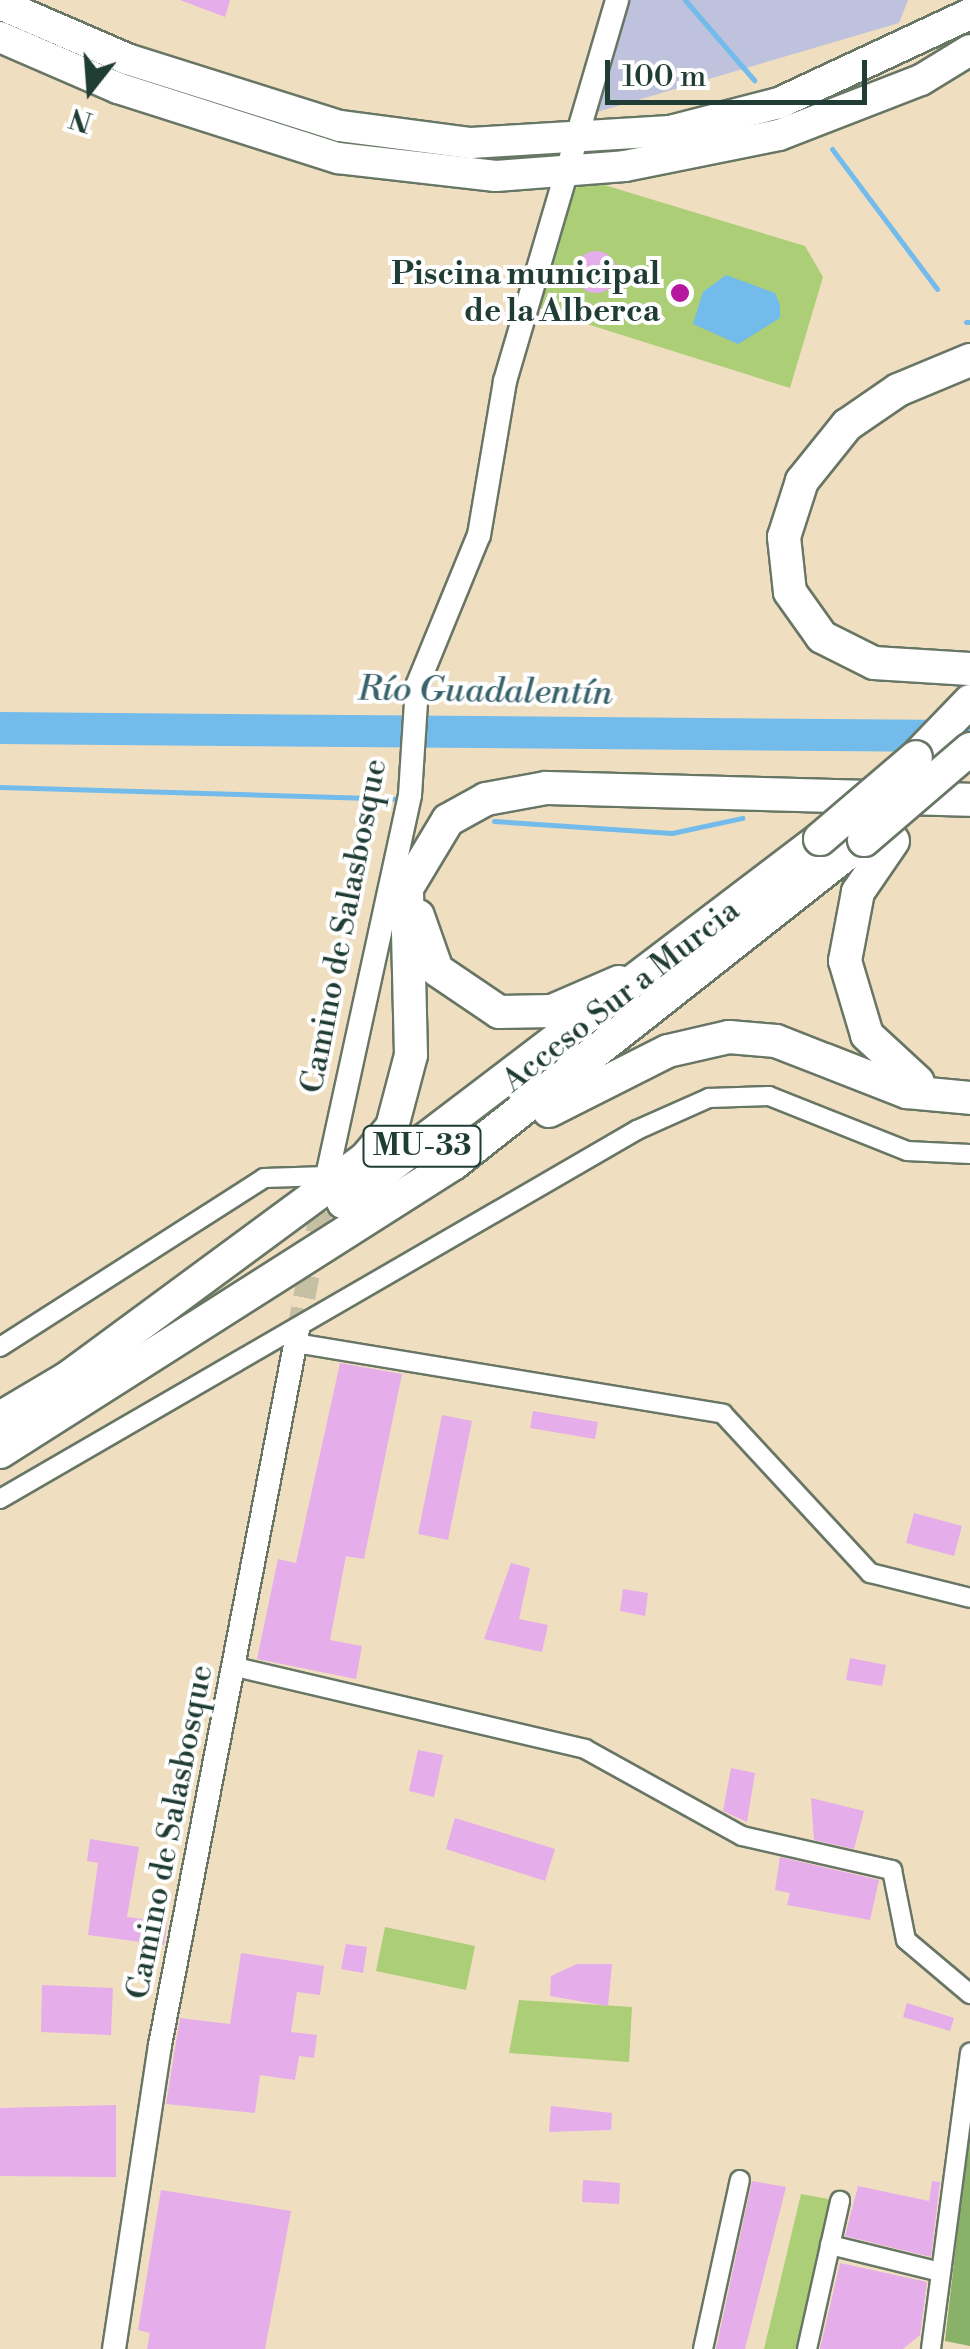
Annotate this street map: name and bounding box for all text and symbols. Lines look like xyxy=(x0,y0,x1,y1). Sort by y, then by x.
north arrow xyxy=(40,40,140,140)
scale bar xyxy=(610,40,872,102)
text: 100 m xyxy=(622,58,706,96)
text: N xyxy=(65,99,97,139)
place label: Piscina municipal de la Alberca xyxy=(391,256,660,331)
marker: Piscina municipal de la Alberca xyxy=(669,282,691,304)
water label: Río Guadalentín xyxy=(357,669,613,715)
street label: Camino de Salasbosque xyxy=(293,755,395,1097)
street label: Acceso Sur a Murcia xyxy=(495,891,747,1101)
road number: MU-33 xyxy=(362,1121,482,1171)
street label: Camino de Salasbosque xyxy=(119,1661,221,2003)

